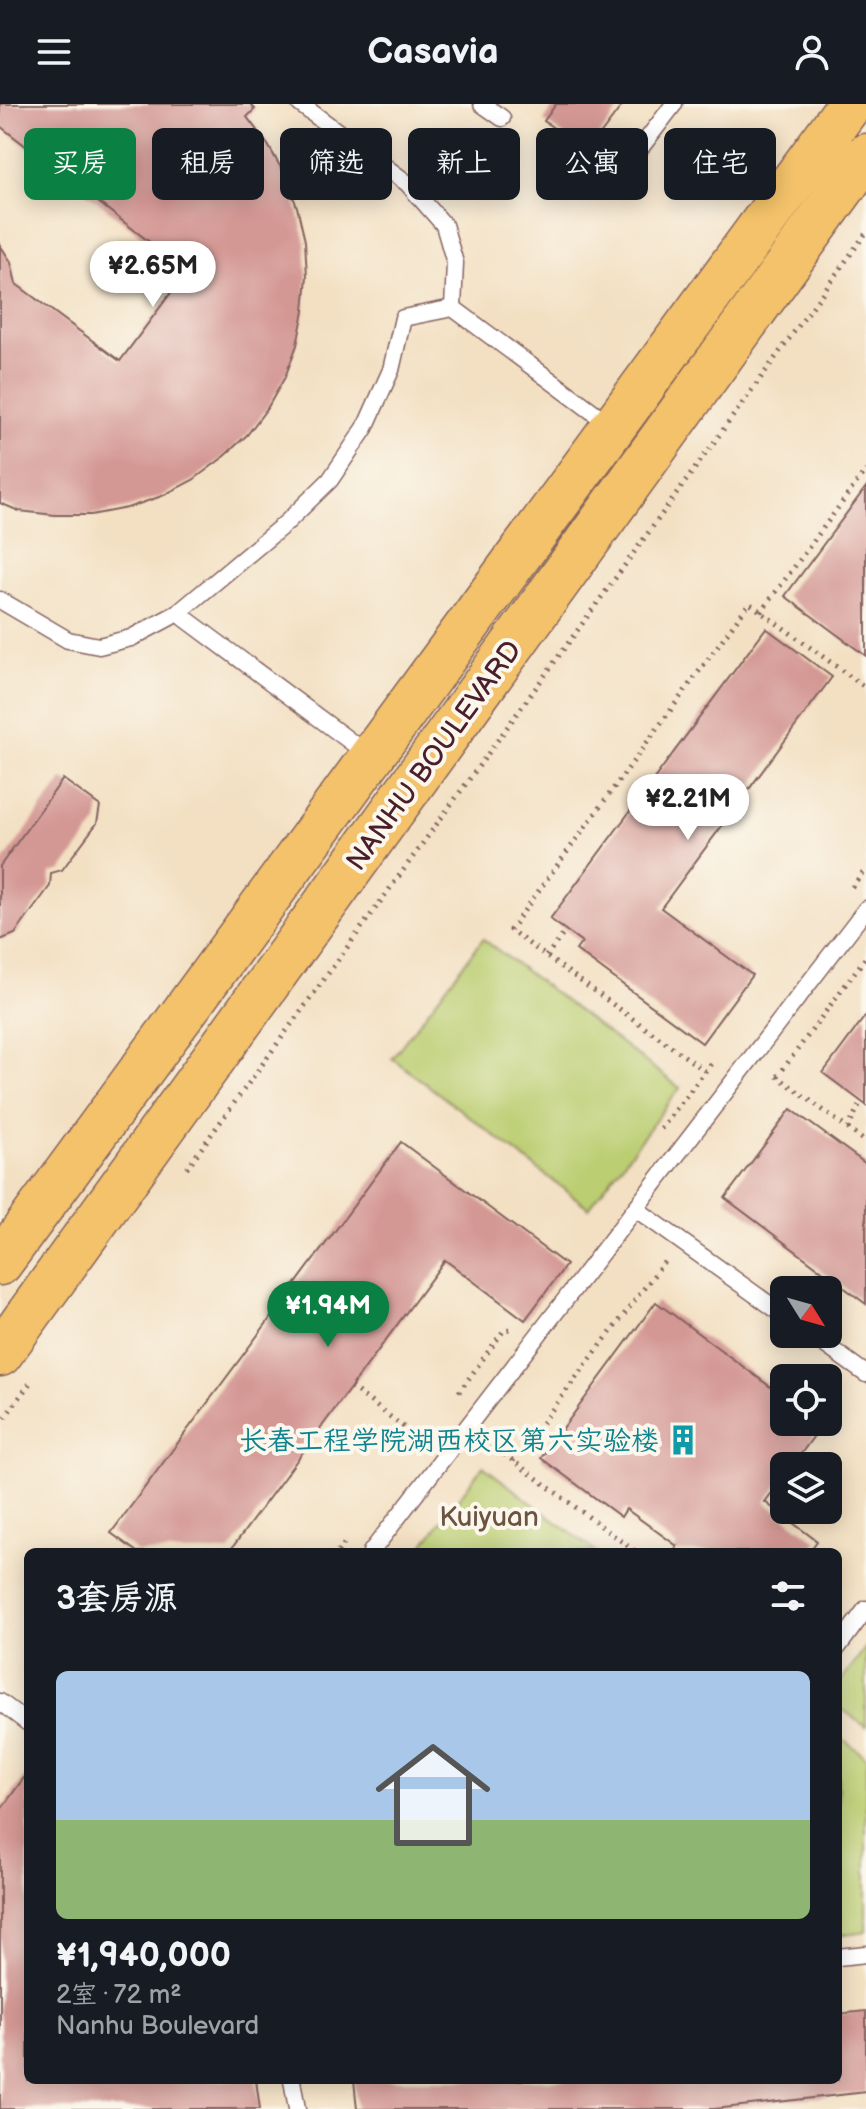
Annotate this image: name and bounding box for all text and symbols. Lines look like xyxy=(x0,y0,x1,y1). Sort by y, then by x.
icon: menu xyxy=(32,30,76,74)
icon: person xyxy=(790,30,834,74)
text: Casavia xyxy=(367,31,499,74)
chip: 买房 xyxy=(24,128,136,200)
chip: 租房 xyxy=(152,128,264,200)
chip: 筛选 xyxy=(280,128,392,200)
chip: 新上 xyxy=(408,128,520,200)
chip: 公寓 xyxy=(536,128,648,200)
chip: 住宅 xyxy=(664,128,776,200)
pin: ¥2.65M xyxy=(88,241,218,309)
text: ¥2.65M xyxy=(108,251,198,282)
street label: NANHU BOULEVARD xyxy=(340,635,529,877)
pin: ¥2.21M xyxy=(623,774,753,842)
text: ¥2.21M xyxy=(645,784,731,815)
north arrow xyxy=(770,1276,842,1348)
map controls xyxy=(770,1276,842,1524)
pin: ¥1.94M xyxy=(263,1281,393,1349)
text: ¥1.94M xyxy=(285,1291,371,1322)
button: locate xyxy=(770,1364,842,1436)
building icon: 长春工程学院湖西校区第六实验楼 xyxy=(666,1423,700,1457)
place label: 长春工程学院湖西校区第六实验楼 xyxy=(239,1425,659,1458)
button: layers xyxy=(770,1452,842,1524)
park label: Kuiyuan xyxy=(439,1501,539,1534)
icon: filters xyxy=(766,1574,810,1618)
text: 3套房源 xyxy=(56,1578,178,1619)
icon: home xyxy=(361,1723,505,1867)
text: ¥1,940,000 xyxy=(56,1935,231,1976)
text: 2室 · 72 m² xyxy=(56,1980,181,2011)
text: Nanhu Boulevard xyxy=(56,2011,259,2042)

